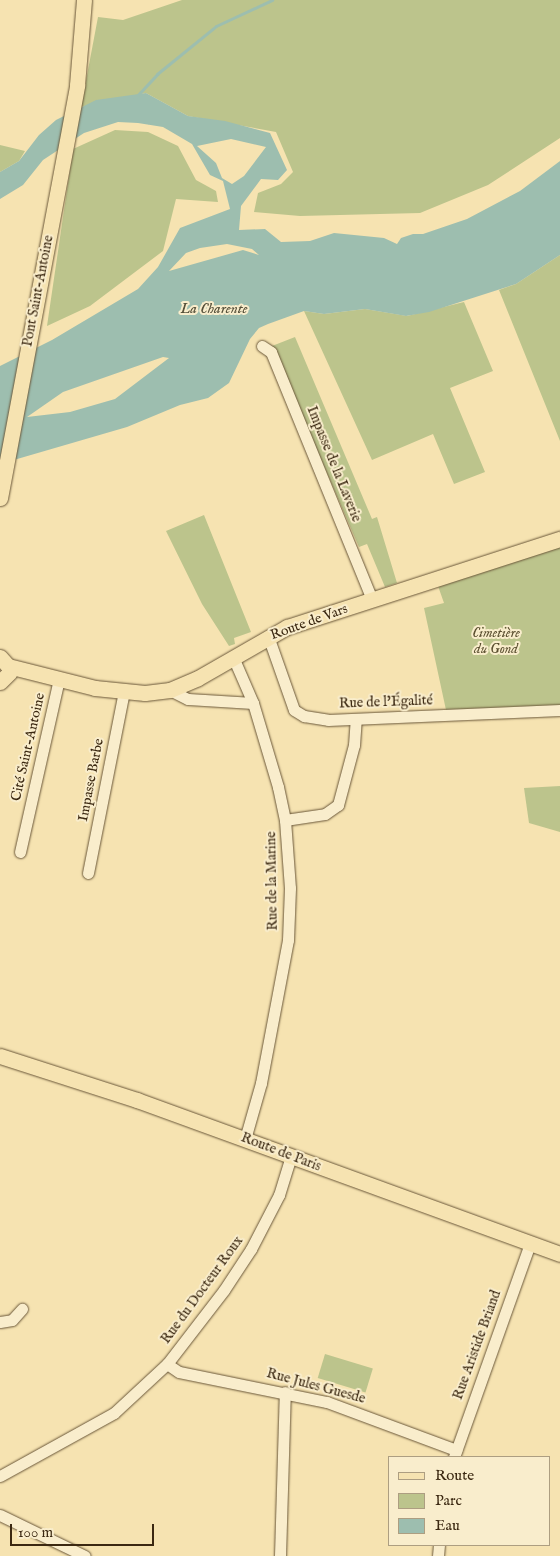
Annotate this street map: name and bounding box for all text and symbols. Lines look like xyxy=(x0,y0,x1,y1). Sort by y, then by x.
street label: Pont Saint-Antoine xyxy=(19,234,57,348)
water label: La Charente xyxy=(180,300,248,318)
street label: Impasse de la Laverie xyxy=(303,404,365,524)
street label: Route de Vars xyxy=(268,600,350,644)
park label: Cimetière du Gond xyxy=(472,625,520,658)
street label: Cité Saint-Antoine xyxy=(7,691,49,803)
street label: Rue de l'Égalité xyxy=(339,692,433,712)
street label: Impasse Barbe xyxy=(75,737,107,823)
street label: Rue de la Marine xyxy=(263,831,281,931)
street label: Route de Paris xyxy=(239,1129,323,1175)
street label: Rue du Docteur Roux xyxy=(157,1233,247,1347)
street label: Rue Aristide Briand xyxy=(449,1288,505,1402)
street label: Rue Jules Guesde xyxy=(265,1365,367,1407)
legend xyxy=(388,1456,550,1546)
text: Route xyxy=(435,1466,474,1485)
text: Parc xyxy=(435,1491,462,1510)
scale bar xyxy=(12,1514,156,1546)
text: Eau xyxy=(435,1516,460,1535)
text: 100 m xyxy=(18,1523,53,1542)

